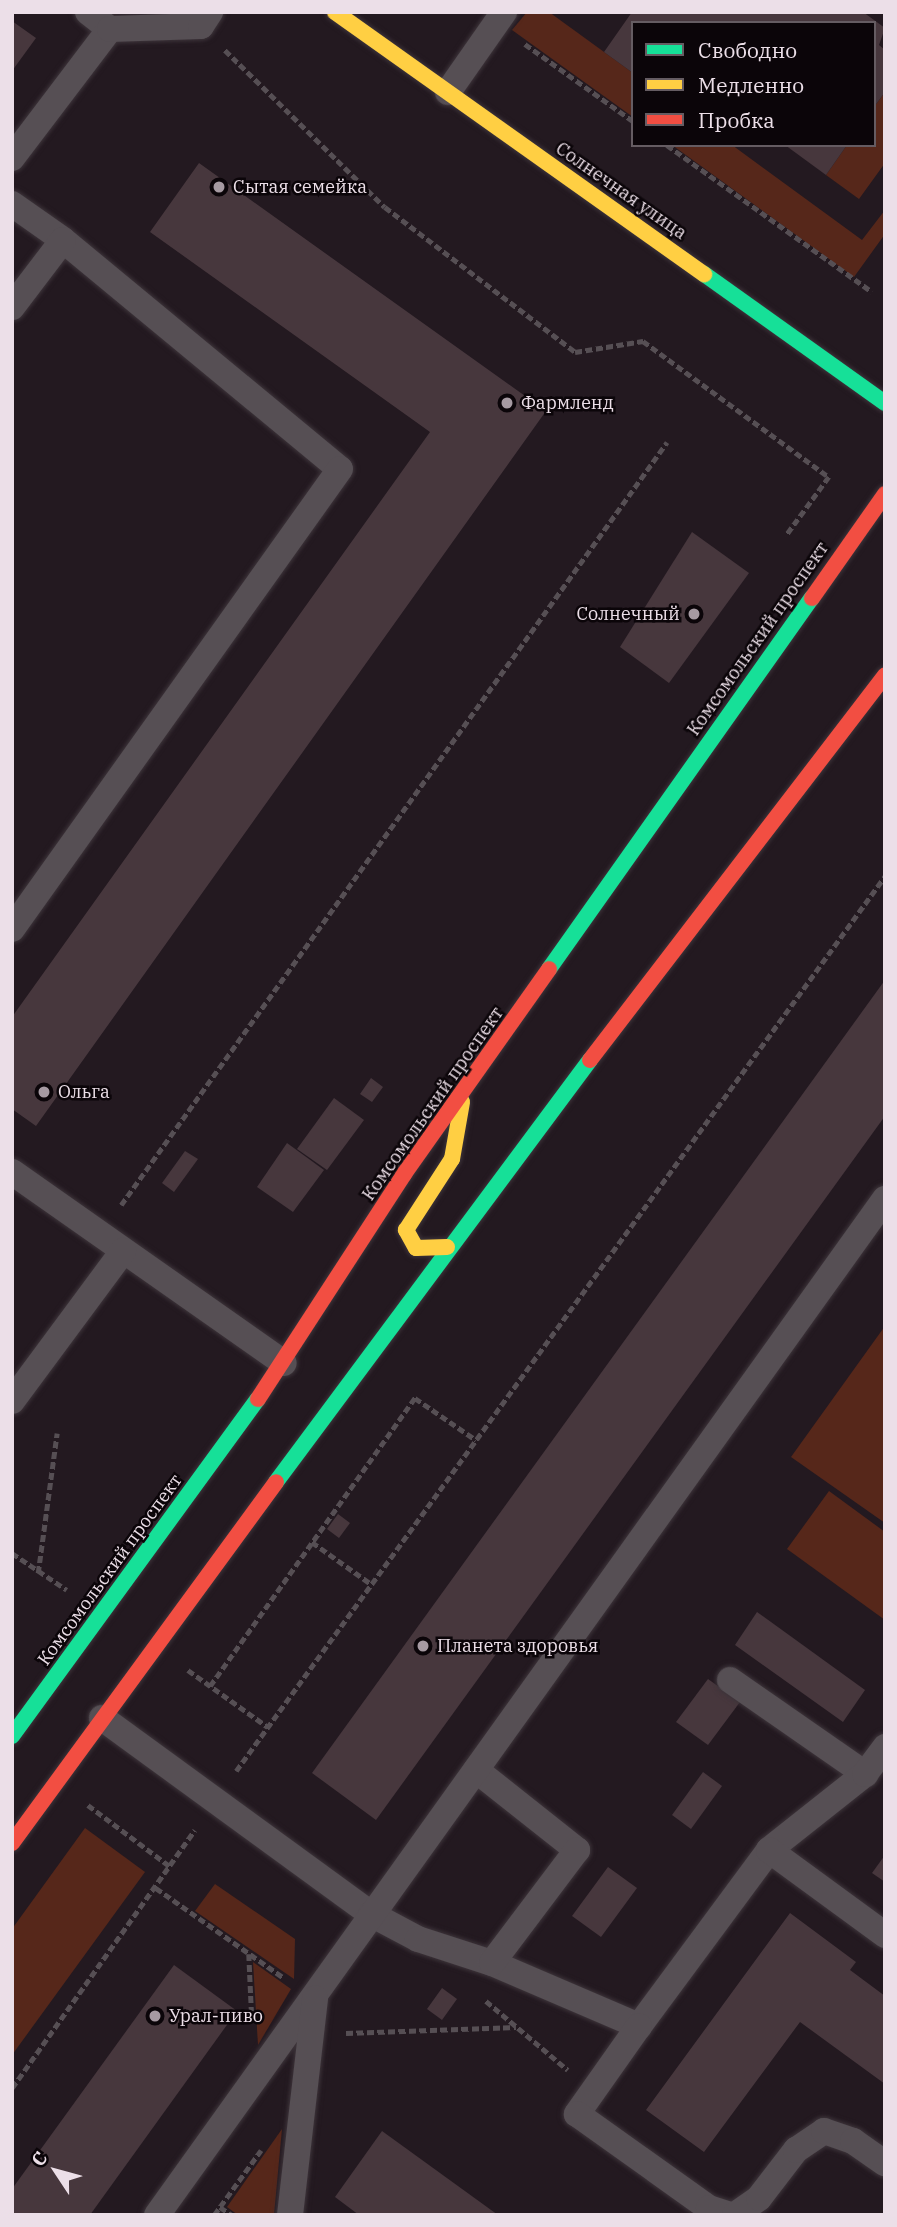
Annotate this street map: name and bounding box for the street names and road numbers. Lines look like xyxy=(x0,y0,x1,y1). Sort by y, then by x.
street label: Солнечная улица xyxy=(551,138,691,244)
street label: Комсомольский проспект xyxy=(683,538,833,740)
street label: Комсомольский проспект xyxy=(358,1003,508,1205)
street label: Комсомольский проспект xyxy=(33,1470,187,1670)

